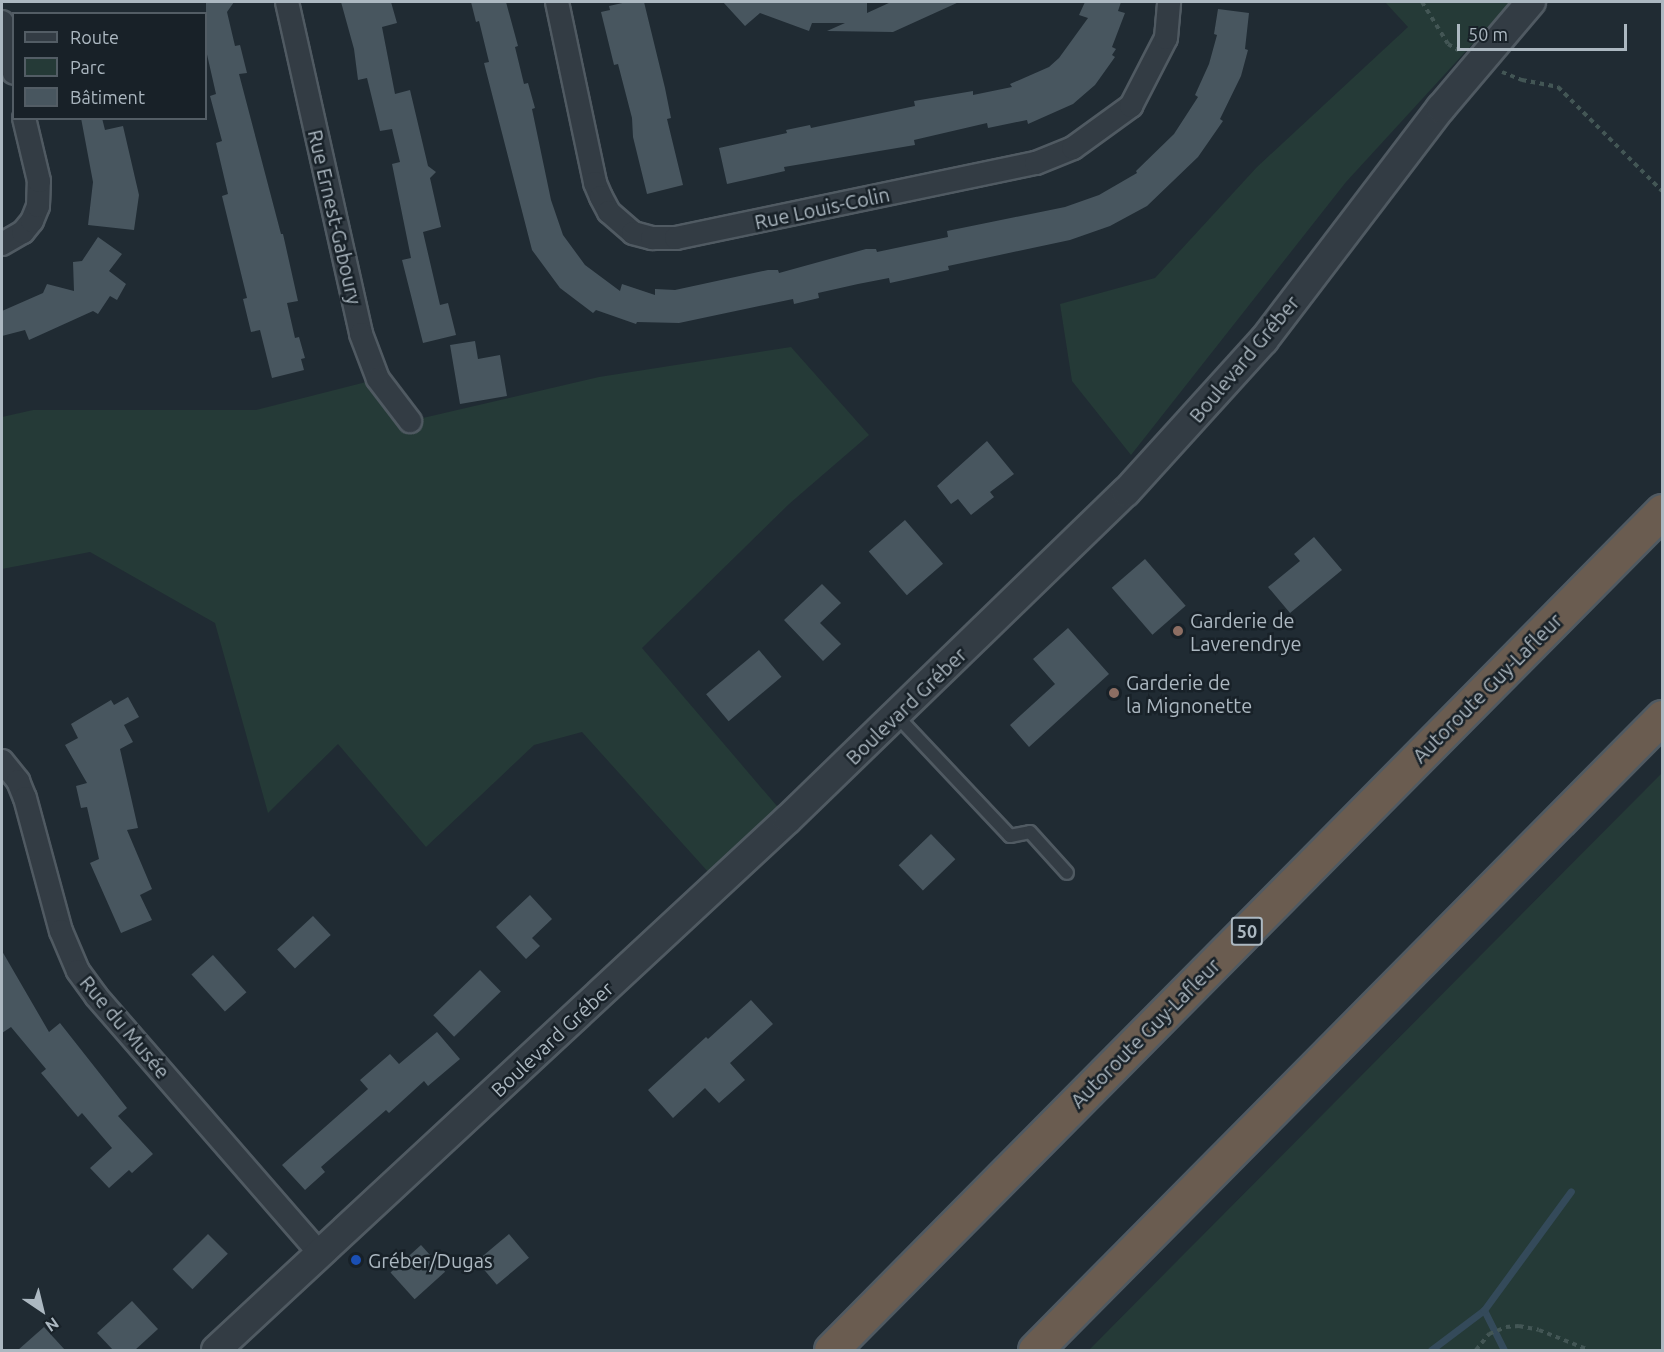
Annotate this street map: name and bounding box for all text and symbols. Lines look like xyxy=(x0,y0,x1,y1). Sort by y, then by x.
legend xyxy=(12,12,207,120)
scale bar xyxy=(1460,12,1630,50)
text: 50 m xyxy=(1468,24,1508,44)
text: Route xyxy=(70,27,119,47)
text: Parc xyxy=(70,57,105,77)
text: Bâtiment xyxy=(70,87,145,107)
street label: Rue Ernest-Gaboury xyxy=(303,127,367,307)
street label: Rue Louis-Colin xyxy=(752,182,892,234)
street label: Boulevard Gréber xyxy=(1184,291,1304,427)
place label: Garderie de Laverendrye xyxy=(1190,608,1302,655)
street label: Autoroute Guy-Lafleur xyxy=(1407,608,1567,768)
marker: Garderie de Laverendrye xyxy=(1171,624,1185,638)
street label: Boulevard Gréber xyxy=(841,642,971,770)
place label: Garderie de la Mignonette xyxy=(1126,670,1252,717)
marker: Garderie de la Mignonette xyxy=(1107,686,1121,700)
road number: 50 xyxy=(1230,916,1264,946)
street label: Autoroute Guy-Lafleur xyxy=(1065,953,1225,1113)
street label: Rue du Musée xyxy=(75,971,175,1083)
street label: Boulevard Gréber xyxy=(486,976,618,1102)
place label: Gréber/Dugas xyxy=(368,1248,493,1272)
marker: Gréber/Dugas xyxy=(349,1253,363,1267)
north arrow xyxy=(12,1280,72,1340)
text: N xyxy=(42,1314,62,1336)

